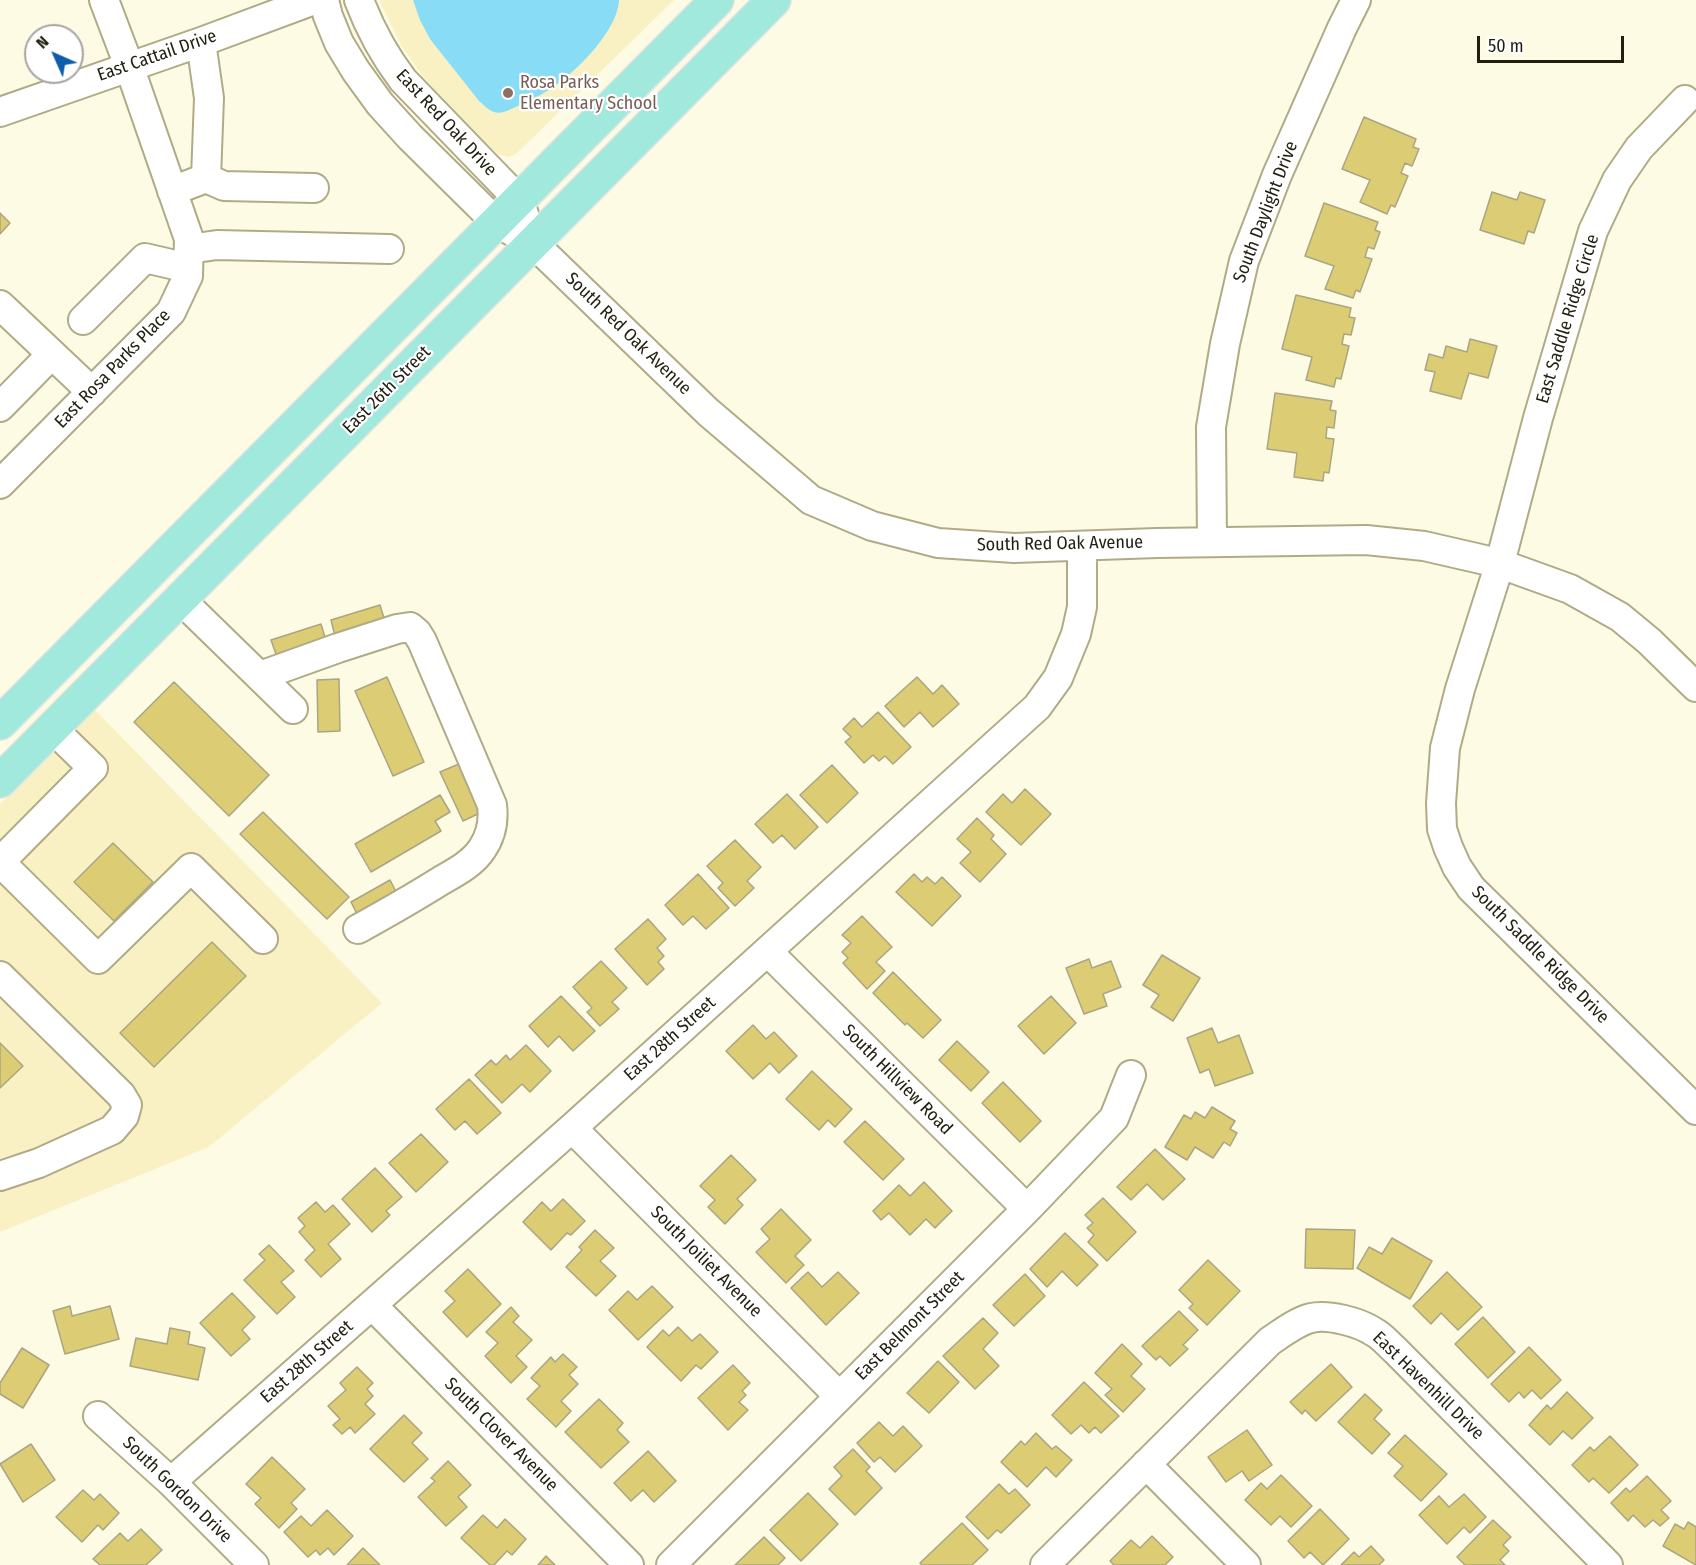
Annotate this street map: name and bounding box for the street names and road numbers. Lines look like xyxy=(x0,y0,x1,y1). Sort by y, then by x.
street label: East Cattail Drive xyxy=(95,26,219,86)
street label: East Red Oak Drive xyxy=(391,65,501,181)
street label: South Daylight Drive xyxy=(1229,138,1303,286)
street label: East Saddle Ridge Circle xyxy=(1532,232,1604,406)
street label: South Red Oak Avenue xyxy=(561,268,695,400)
street label: East Rosa Parks Place xyxy=(51,305,175,433)
street label: East 26th Street xyxy=(339,342,435,438)
street label: South Red Oak Avenue xyxy=(977,532,1143,556)
street label: South Saddle Ridge Drive xyxy=(1467,882,1613,1028)
street label: East 28th Street xyxy=(620,992,720,1086)
street label: South Hillview Road xyxy=(837,1020,957,1140)
street label: South Joiliet Avenue xyxy=(646,1202,766,1322)
street label: East Belmont Street xyxy=(851,1267,969,1385)
street label: East 28th Street xyxy=(256,1316,358,1408)
street label: East Havenhill Drive xyxy=(1368,1327,1488,1445)
street label: South Clover Avenue xyxy=(440,1374,562,1496)
street label: South Gordon Drive xyxy=(118,1432,236,1548)

